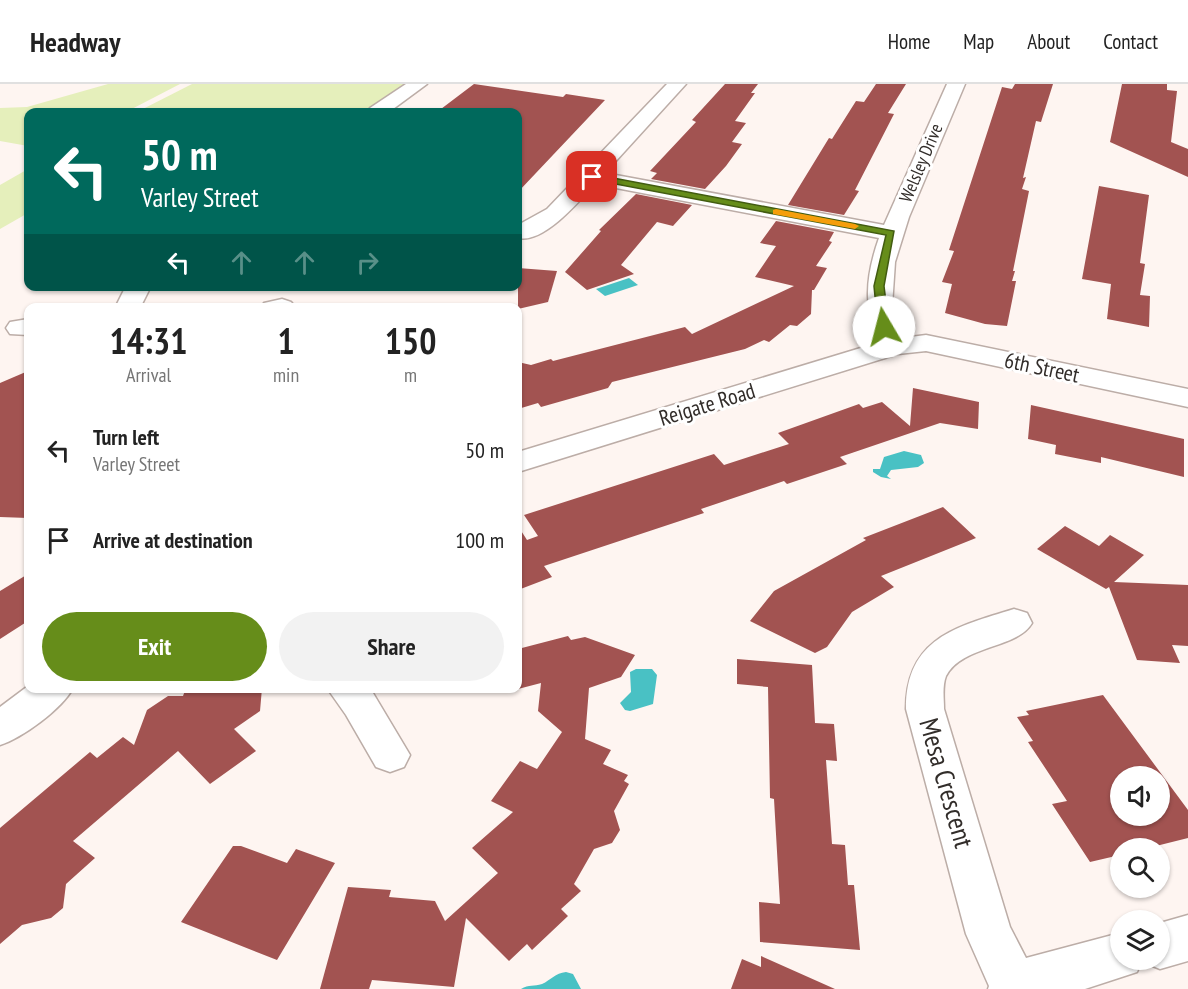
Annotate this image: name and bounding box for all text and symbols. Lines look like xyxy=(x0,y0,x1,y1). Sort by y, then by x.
text: Headway xyxy=(30,23,120,60)
text: Home xyxy=(888,28,930,55)
text: Map xyxy=(963,28,994,55)
text: About xyxy=(1027,28,1070,55)
text: Contact xyxy=(1103,28,1158,55)
street label: Welsley Drive xyxy=(894,120,947,206)
text: 50 m xyxy=(141,127,218,182)
icon: left xyxy=(42,132,120,210)
pin xyxy=(566,151,617,202)
icon: arrive xyxy=(575,160,608,193)
text: Varley Street xyxy=(141,180,259,214)
icon: left xyxy=(162,246,195,279)
icon: ahead xyxy=(225,246,258,279)
icon: ahead xyxy=(288,246,321,279)
icon: right xyxy=(351,246,384,279)
position arrow xyxy=(852,295,916,359)
text: 14:31 xyxy=(110,317,187,364)
text: 1 xyxy=(277,317,295,364)
text: 150 xyxy=(385,317,436,364)
street label: 6th Street xyxy=(1002,345,1082,389)
text: Arrival xyxy=(126,362,171,388)
text: min xyxy=(273,362,299,388)
text: m xyxy=(404,362,417,388)
street label: Reigate Road xyxy=(656,376,758,432)
text: Turn left xyxy=(93,423,159,451)
icon: left xyxy=(42,434,75,467)
text: 50 m xyxy=(465,436,504,464)
text: Varley Street xyxy=(93,451,180,477)
icon: arrive xyxy=(42,524,75,557)
text: Arrive at destination xyxy=(93,526,253,554)
text: 100 m xyxy=(455,526,504,554)
button: Exit xyxy=(42,612,267,681)
button: Share xyxy=(279,612,504,681)
street label: Mesa Crescent xyxy=(912,714,982,852)
map controls xyxy=(1110,766,1170,970)
button: sound xyxy=(1110,766,1170,826)
button: search xyxy=(1110,838,1170,898)
button: layers xyxy=(1110,910,1170,970)

